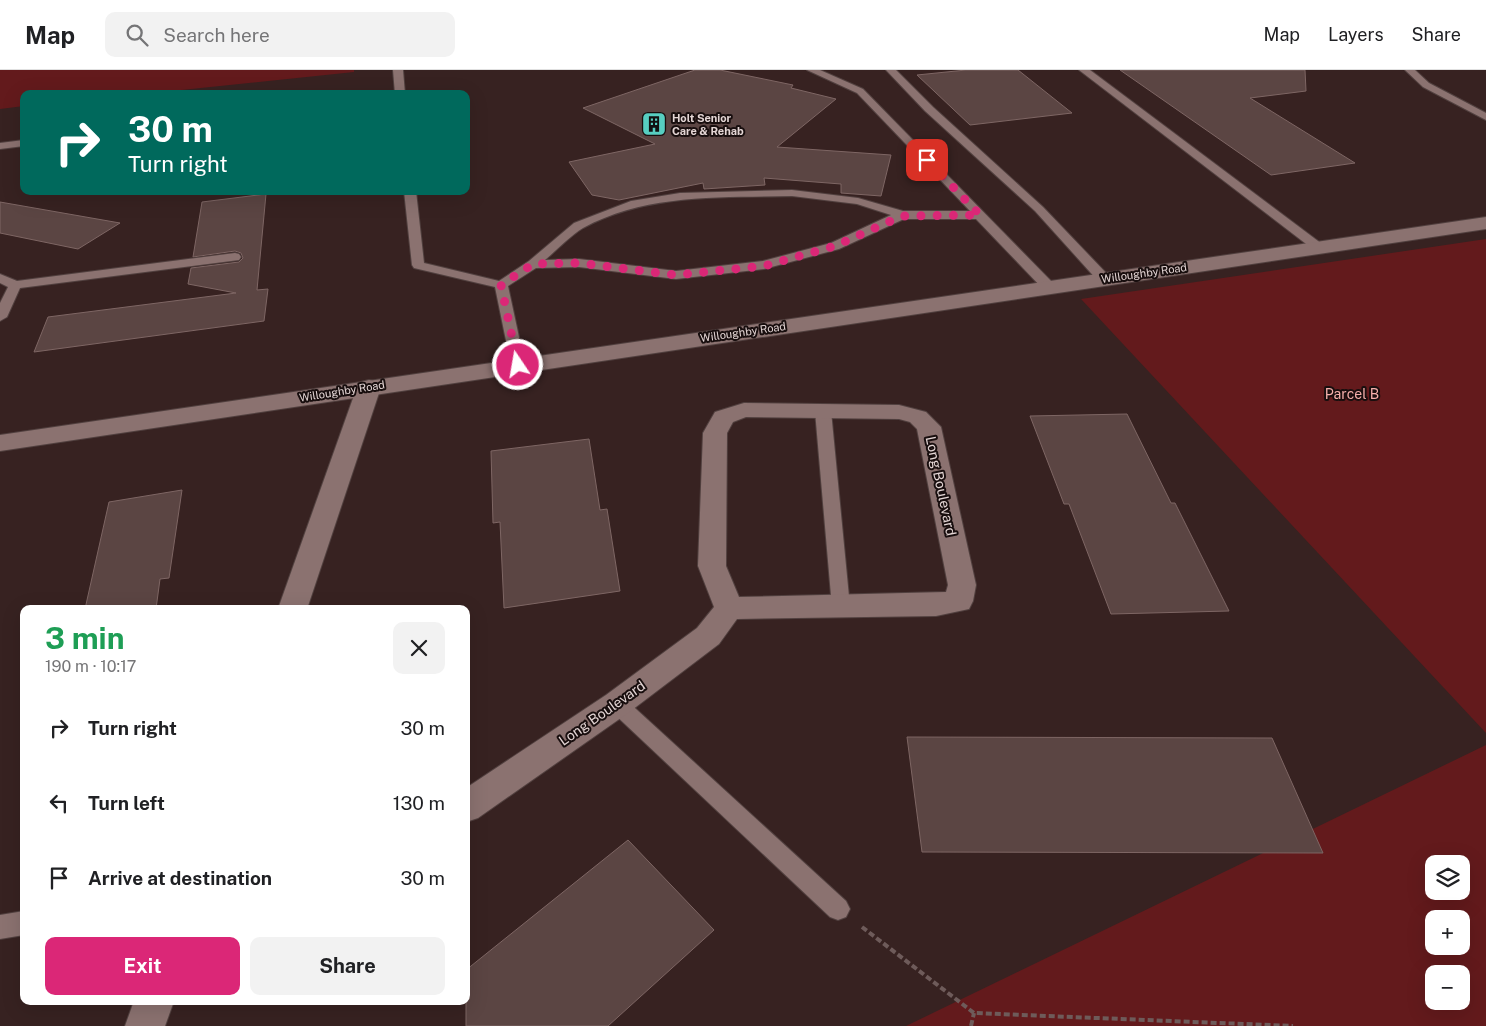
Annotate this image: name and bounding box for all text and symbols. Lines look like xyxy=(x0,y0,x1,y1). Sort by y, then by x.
search box xyxy=(105,12,455,57)
text: Map xyxy=(25,21,75,49)
icon: search xyxy=(123,21,151,49)
text: Search here xyxy=(163,24,270,46)
text: Map xyxy=(1264,24,1300,45)
text: Layers xyxy=(1328,24,1384,45)
text: Share xyxy=(1412,24,1461,45)
text: 30 m xyxy=(128,109,213,150)
icon: right xyxy=(45,110,110,175)
building icon: Holt Senior Care & Rehab xyxy=(641,111,667,137)
place label: Holt Senior Care & Rehab xyxy=(672,112,744,137)
pin xyxy=(906,139,948,181)
icon: arrive xyxy=(913,146,941,174)
text: Turn right xyxy=(128,151,228,177)
street label: Willoughby Road xyxy=(1100,261,1188,285)
street label: Willoughby Road xyxy=(699,320,787,344)
position arrow xyxy=(491,338,543,390)
street label: Willoughby Road xyxy=(298,378,386,404)
park label: Parcel B xyxy=(1325,386,1379,402)
street label: Long Boulevard xyxy=(923,435,959,537)
text: 3 min xyxy=(45,620,124,656)
button: close xyxy=(393,622,445,674)
text: 190 m · 10:17 xyxy=(45,657,136,676)
street label: Long Boulevard xyxy=(556,677,648,749)
icon: right xyxy=(45,714,73,742)
text: Turn right xyxy=(88,717,177,739)
text: 30 m xyxy=(400,717,445,739)
icon: left xyxy=(45,789,73,817)
text: Turn left xyxy=(88,792,165,814)
text: 130 m xyxy=(393,792,445,814)
map controls xyxy=(1425,855,1470,1010)
button: layers xyxy=(1425,855,1470,900)
icon: arrive xyxy=(45,864,73,892)
text: Arrive at destination xyxy=(88,867,272,889)
text: 30 m xyxy=(400,867,445,889)
button: + xyxy=(1425,910,1470,955)
button: Exit xyxy=(45,937,240,995)
button: Share xyxy=(250,937,445,995)
button: − xyxy=(1425,965,1470,1010)

